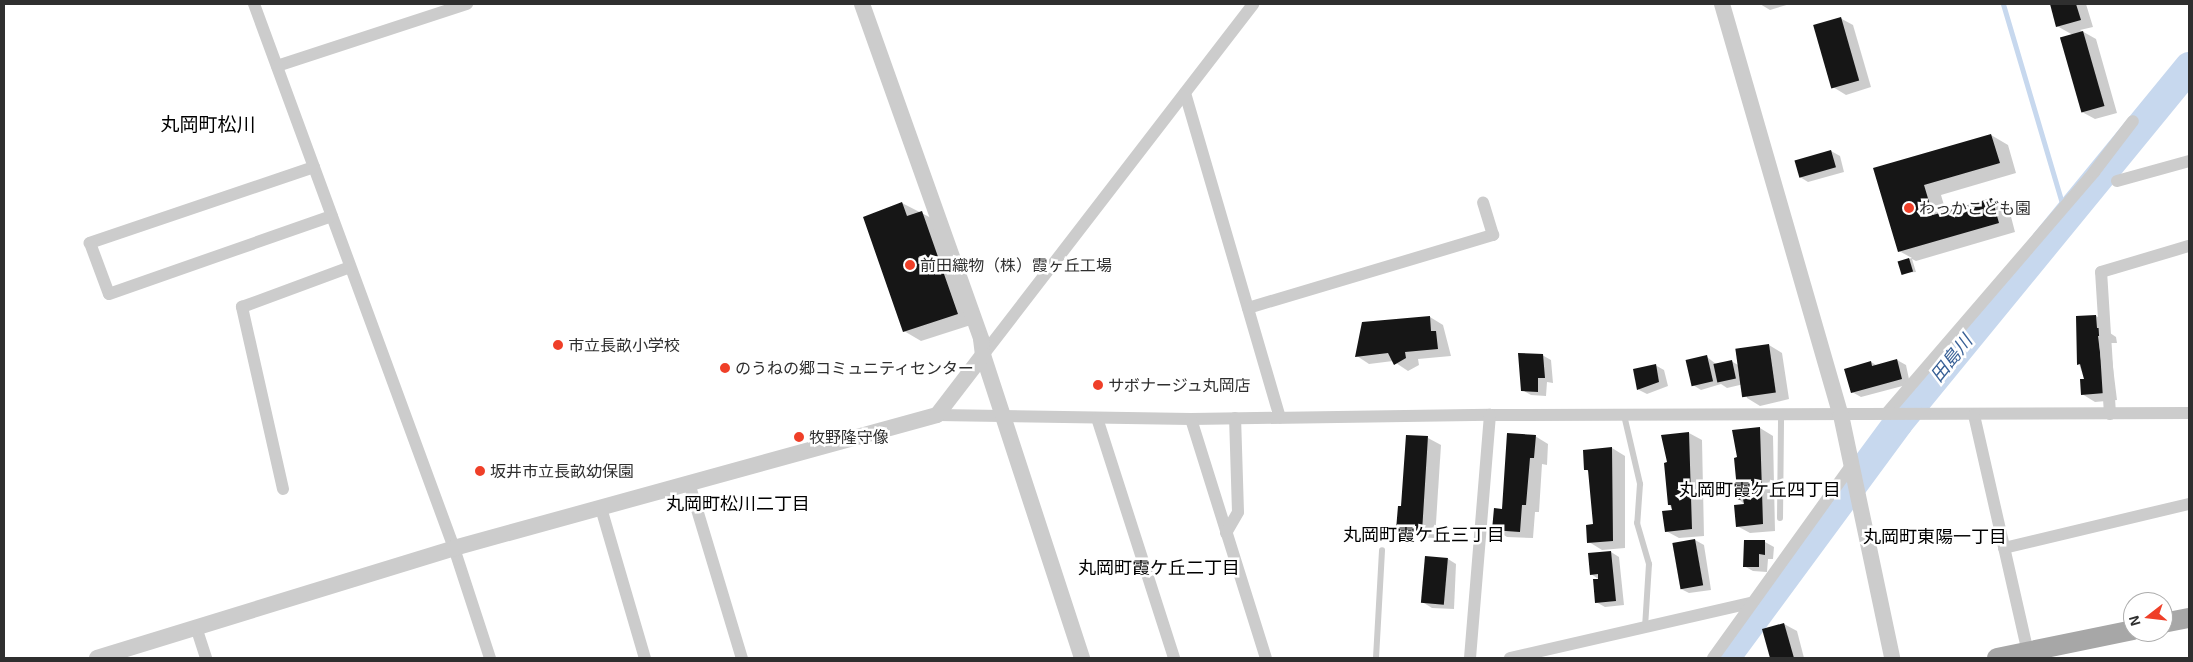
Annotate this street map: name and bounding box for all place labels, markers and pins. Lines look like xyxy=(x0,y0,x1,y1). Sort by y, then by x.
place label: わっかこども園 xyxy=(1919,198,2031,218)
marker: わっかこども園 xyxy=(1903,202,1915,214)
place label: 前田織物（株）霞ヶ丘工場 xyxy=(920,255,1112,275)
marker: 前田織物（株）霞ヶ丘工場 xyxy=(904,259,916,271)
place label: 市立長畝小学校 xyxy=(568,335,680,355)
marker: 市立長畝小学校 xyxy=(552,339,564,351)
place label: のうねの郷コミュニティセンター xyxy=(735,358,975,378)
marker: のうねの郷コミュニティセンター xyxy=(719,362,731,374)
place label: サボナージュ丸岡店 xyxy=(1108,375,1252,395)
marker: サボナージュ丸岡店 xyxy=(1092,379,1104,391)
place label: 牧野隆守像 xyxy=(809,427,889,447)
marker: 牧野隆守像 xyxy=(793,431,805,443)
place label: 坂井市立長畝幼保園 xyxy=(490,461,634,481)
marker: 坂井市立長畝幼保園 xyxy=(474,465,486,477)

